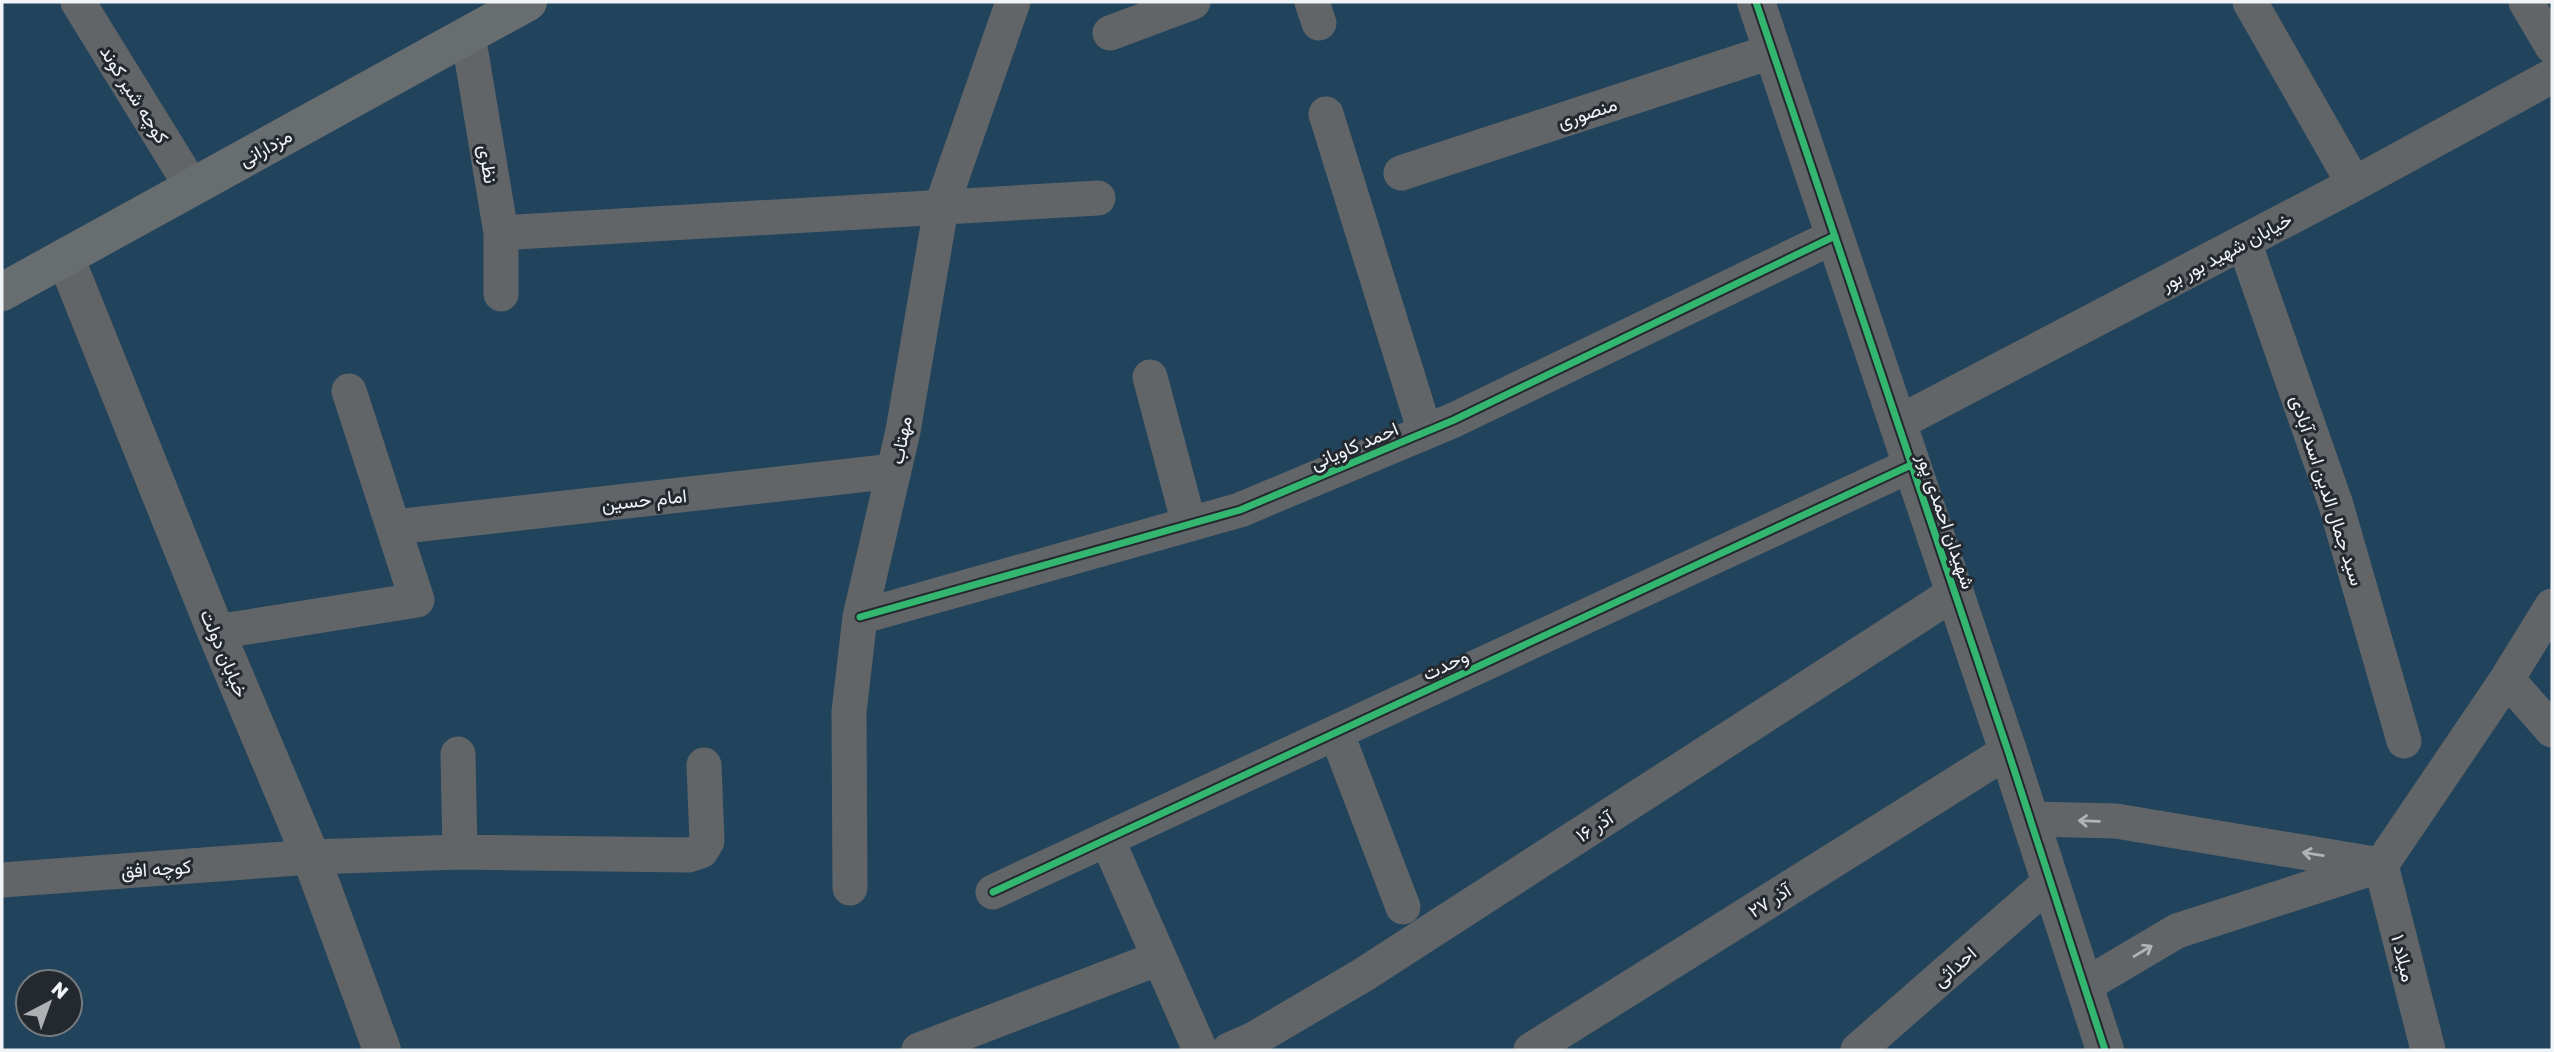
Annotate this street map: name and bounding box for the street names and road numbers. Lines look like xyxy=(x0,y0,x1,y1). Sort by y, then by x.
street label: کوچه شیر کوند xyxy=(93,41,174,149)
street label: منصوری xyxy=(1554,92,1620,133)
street label: مزدارانی xyxy=(235,123,296,172)
street label: نظری xyxy=(474,143,503,185)
street label: خیابان شهید بور بور xyxy=(2156,207,2296,297)
street label: سید جمال الدین اسد آبادی xyxy=(2285,392,2370,588)
street label: مهتاب xyxy=(884,414,917,466)
street label: احمد کاویانی xyxy=(1307,416,1402,475)
street label: شهیدان احمدی پور xyxy=(1910,449,1981,593)
street label: امام حسین xyxy=(600,483,688,517)
street label: خیابان دولت xyxy=(195,605,254,701)
street label: وحدت xyxy=(1418,643,1472,685)
street label: ۱۶ آذر xyxy=(1571,805,1619,847)
street label: کوچه افق xyxy=(120,854,192,885)
street label: ۲۷ آذر xyxy=(1743,877,1796,923)
street label: میلاد ۱ xyxy=(2386,932,2421,984)
street label: احداثی xyxy=(1928,941,1981,992)

